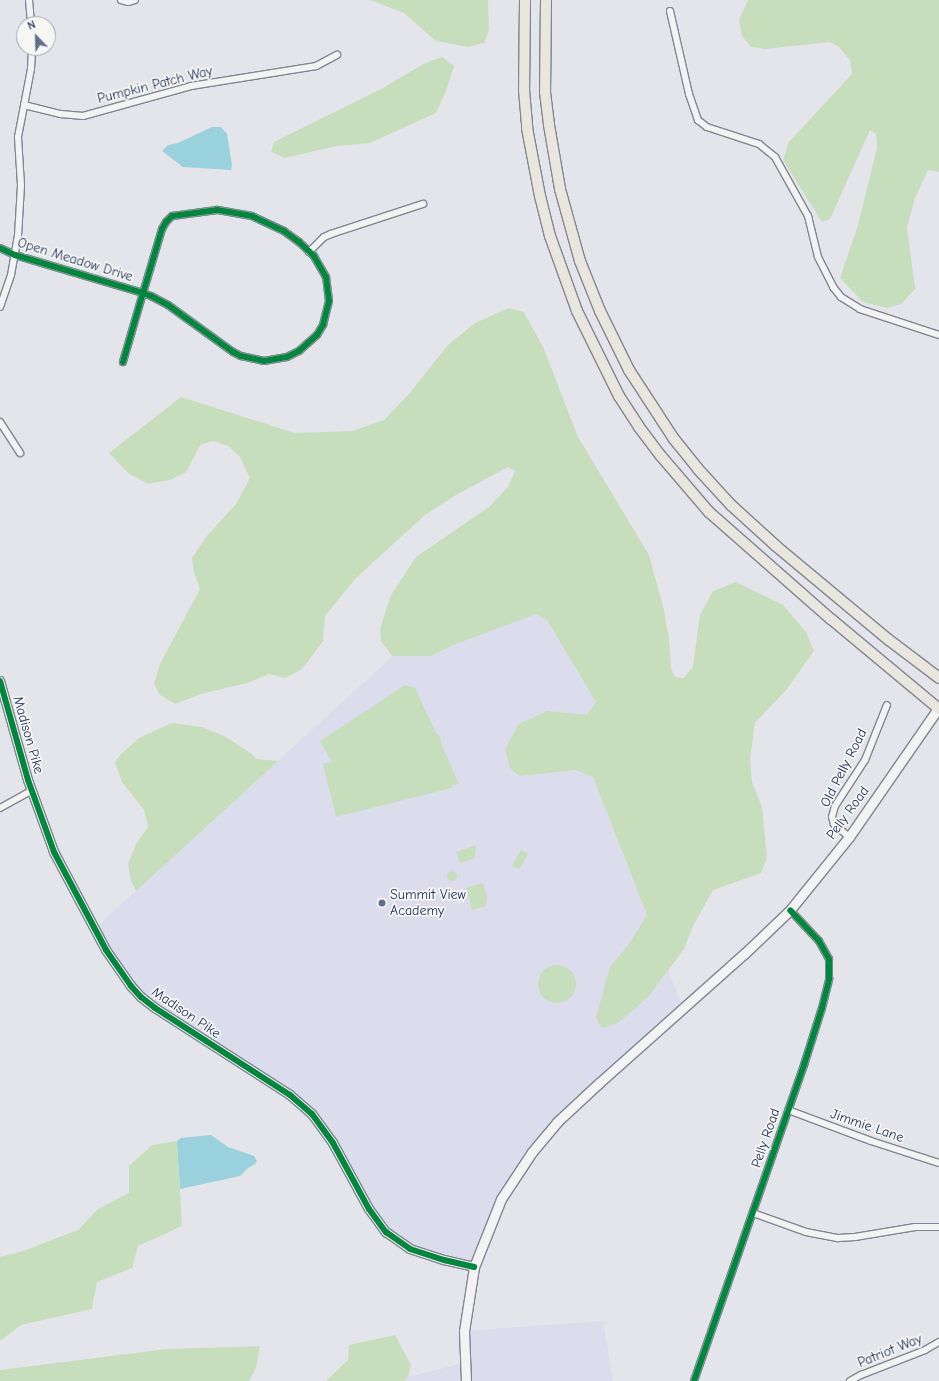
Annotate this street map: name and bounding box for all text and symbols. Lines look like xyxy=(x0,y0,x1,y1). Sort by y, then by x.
north arrow xyxy=(16,16,56,56)
text: N xyxy=(26,18,37,33)
street label: Pumpkin Patch Way xyxy=(96,63,214,107)
street label: Open Meadow Drive xyxy=(15,234,135,286)
street label: Madison Pike xyxy=(9,694,47,776)
street label: Old Pelly Road xyxy=(817,726,871,810)
street label: Pelly Road xyxy=(823,783,873,843)
place label: Summit View Academy xyxy=(390,887,466,920)
marker: Summit View Academy xyxy=(377,898,387,908)
street label: Madison Pike xyxy=(148,984,224,1042)
street label: Pelly Road xyxy=(748,1106,784,1170)
street label: Jimmie Lane xyxy=(828,1106,906,1146)
street label: Patriot Way xyxy=(855,1331,925,1371)

